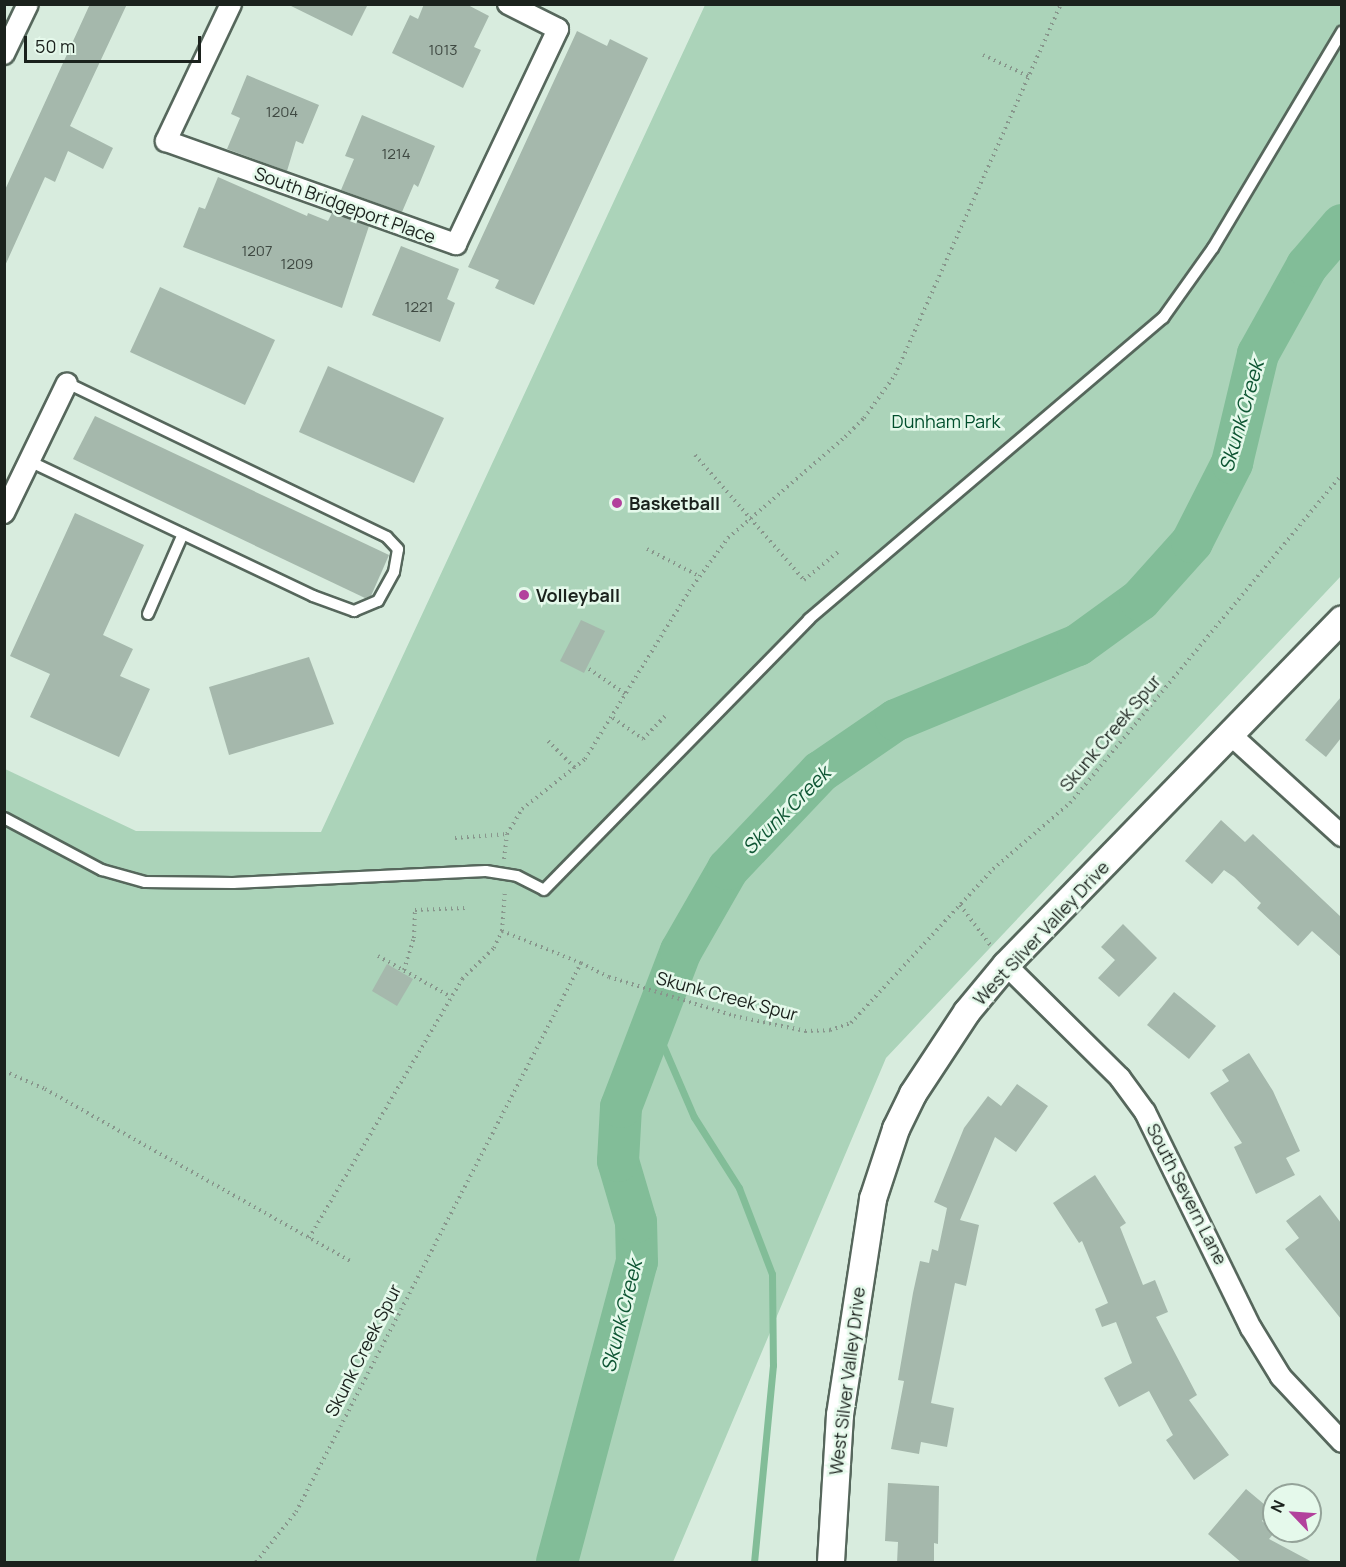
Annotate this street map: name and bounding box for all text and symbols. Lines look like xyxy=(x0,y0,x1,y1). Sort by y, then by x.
scale bar xyxy=(27,24,204,62)
text: 50 m xyxy=(35,34,75,58)
house number: 1013 xyxy=(428,41,458,59)
house number: 1204 xyxy=(266,103,298,121)
house number: 1214 xyxy=(381,145,411,163)
street label: South Bridgeport Place xyxy=(252,162,438,248)
house number: 1207 xyxy=(241,242,273,260)
house number: 1209 xyxy=(281,255,313,273)
house number: 1221 xyxy=(405,298,433,316)
water label: Skunk Creek xyxy=(1214,358,1268,474)
park label: Dunham Park xyxy=(892,410,1000,432)
place label: Basketball xyxy=(629,492,720,514)
marker: Basketball xyxy=(610,496,624,510)
place label: Volleyball xyxy=(536,584,620,606)
marker: Volleyball xyxy=(517,588,531,602)
street label: Skunk Creek Spur xyxy=(1055,670,1165,796)
water label: Skunk Creek xyxy=(737,761,835,859)
street label: West Silver Valley Drive xyxy=(969,856,1113,1010)
street label: Skunk Creek Spur xyxy=(654,967,800,1025)
street label: South Severn Lane xyxy=(1142,1120,1232,1268)
water label: Skunk Creek xyxy=(596,1258,646,1374)
street label: Skunk Creek Spur xyxy=(320,1280,406,1420)
street label: West Silver Valley Drive xyxy=(825,1286,869,1476)
north arrow xyxy=(1262,1483,1322,1543)
text: N xyxy=(1265,1496,1290,1516)

